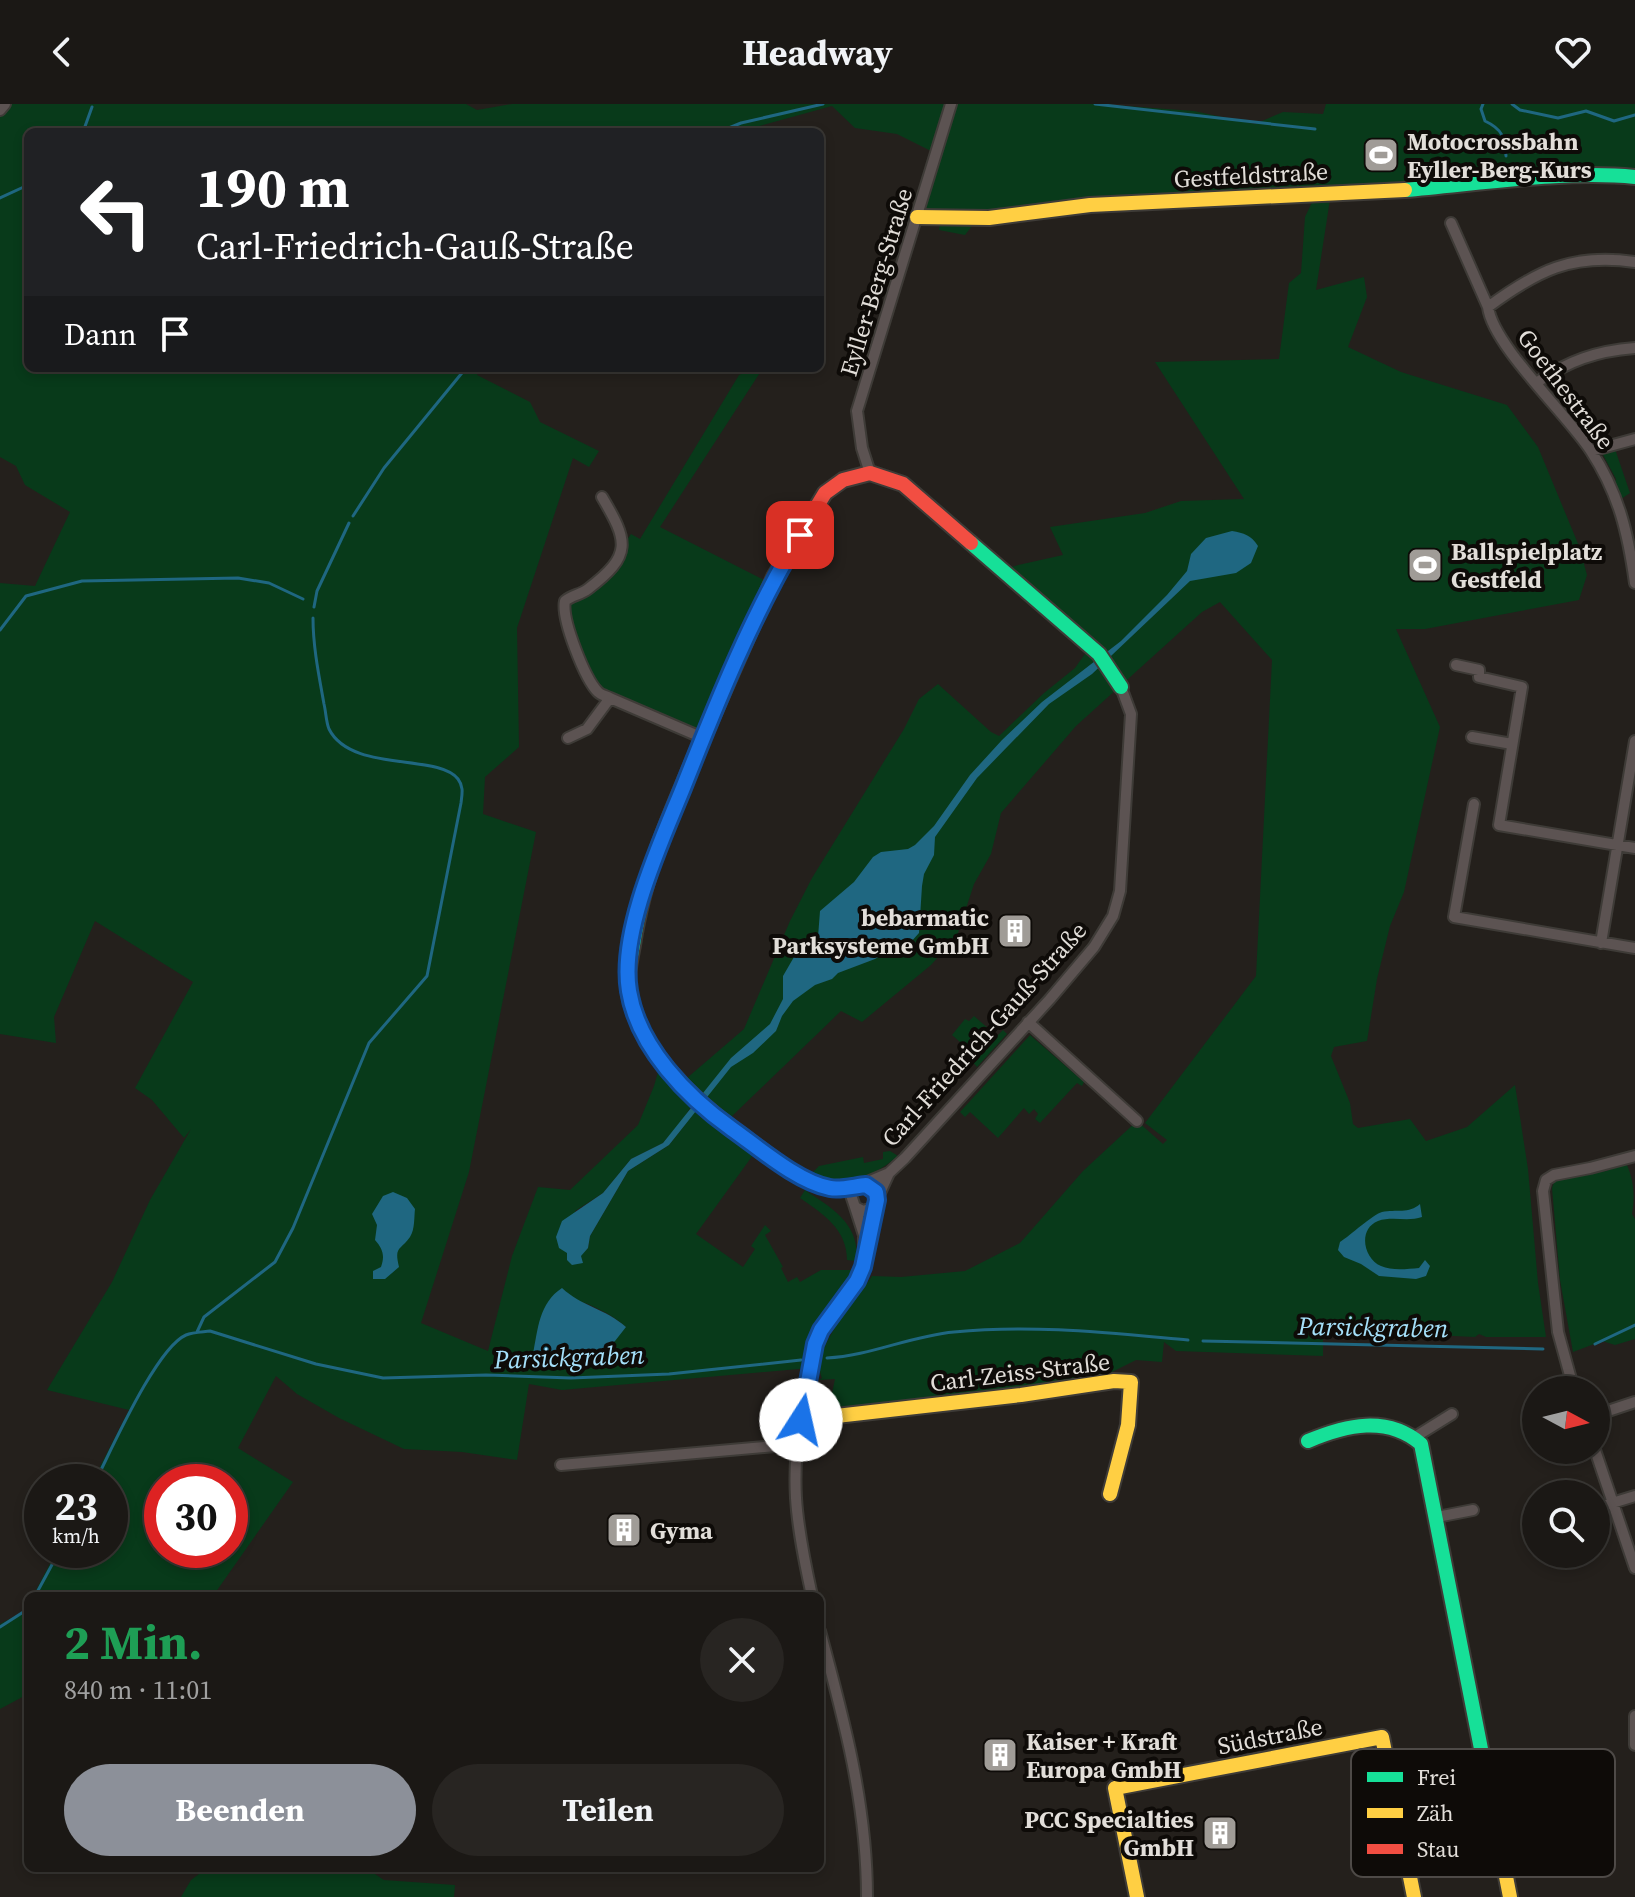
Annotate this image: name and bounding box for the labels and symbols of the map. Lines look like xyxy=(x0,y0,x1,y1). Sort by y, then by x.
place label: Motocrossbahn Eyller-Berg-Kurs xyxy=(1407,125,1592,186)
sports icon: Motocrossbahn Eyller-Berg-Kurs xyxy=(1362,136,1400,174)
street label: Gestfeldstraße xyxy=(1173,154,1329,196)
street label: Eyller-Berg-Straße xyxy=(832,184,920,380)
street label: Goethestraße xyxy=(1510,322,1622,456)
pin xyxy=(766,501,834,569)
place label: Ballspielplatz Gestfeld xyxy=(1451,535,1602,596)
sports icon: Ballspielplatz Gestfeld xyxy=(1406,546,1444,584)
place label: bebarmatic Parksysteme GmbH xyxy=(772,901,989,962)
building icon: bebarmatic Parksysteme GmbH xyxy=(996,912,1034,950)
street label: Carl-Friedrich-Gauß-Straße xyxy=(874,915,1094,1153)
water label: Parsickgraben xyxy=(1296,1308,1449,1346)
water label: Parsickgraben xyxy=(492,1336,645,1378)
street label: Carl-Zeiss-Straße xyxy=(928,1345,1112,1399)
north arrow xyxy=(1522,1376,1610,1464)
position arrow xyxy=(759,1378,843,1462)
speed limit sign: 30 xyxy=(144,1464,248,1568)
building icon: Gyma xyxy=(605,1511,643,1549)
place label: Gyma xyxy=(650,1514,713,1547)
street label: Südstraße xyxy=(1215,1710,1325,1762)
place label: Kaiser + Kraft Europa GmbH xyxy=(1026,1725,1181,1786)
building icon: Kaiser + Kraft Europa GmbH xyxy=(981,1736,1019,1774)
legend xyxy=(1351,1749,1615,1877)
text: Frei xyxy=(1417,1762,1456,1792)
text: Zäh xyxy=(1417,1798,1454,1828)
place label: PCC Specialties GmbH xyxy=(1024,1803,1194,1864)
building icon: PCC Specialties GmbH xyxy=(1201,1814,1239,1852)
text: Stau xyxy=(1417,1834,1459,1864)

